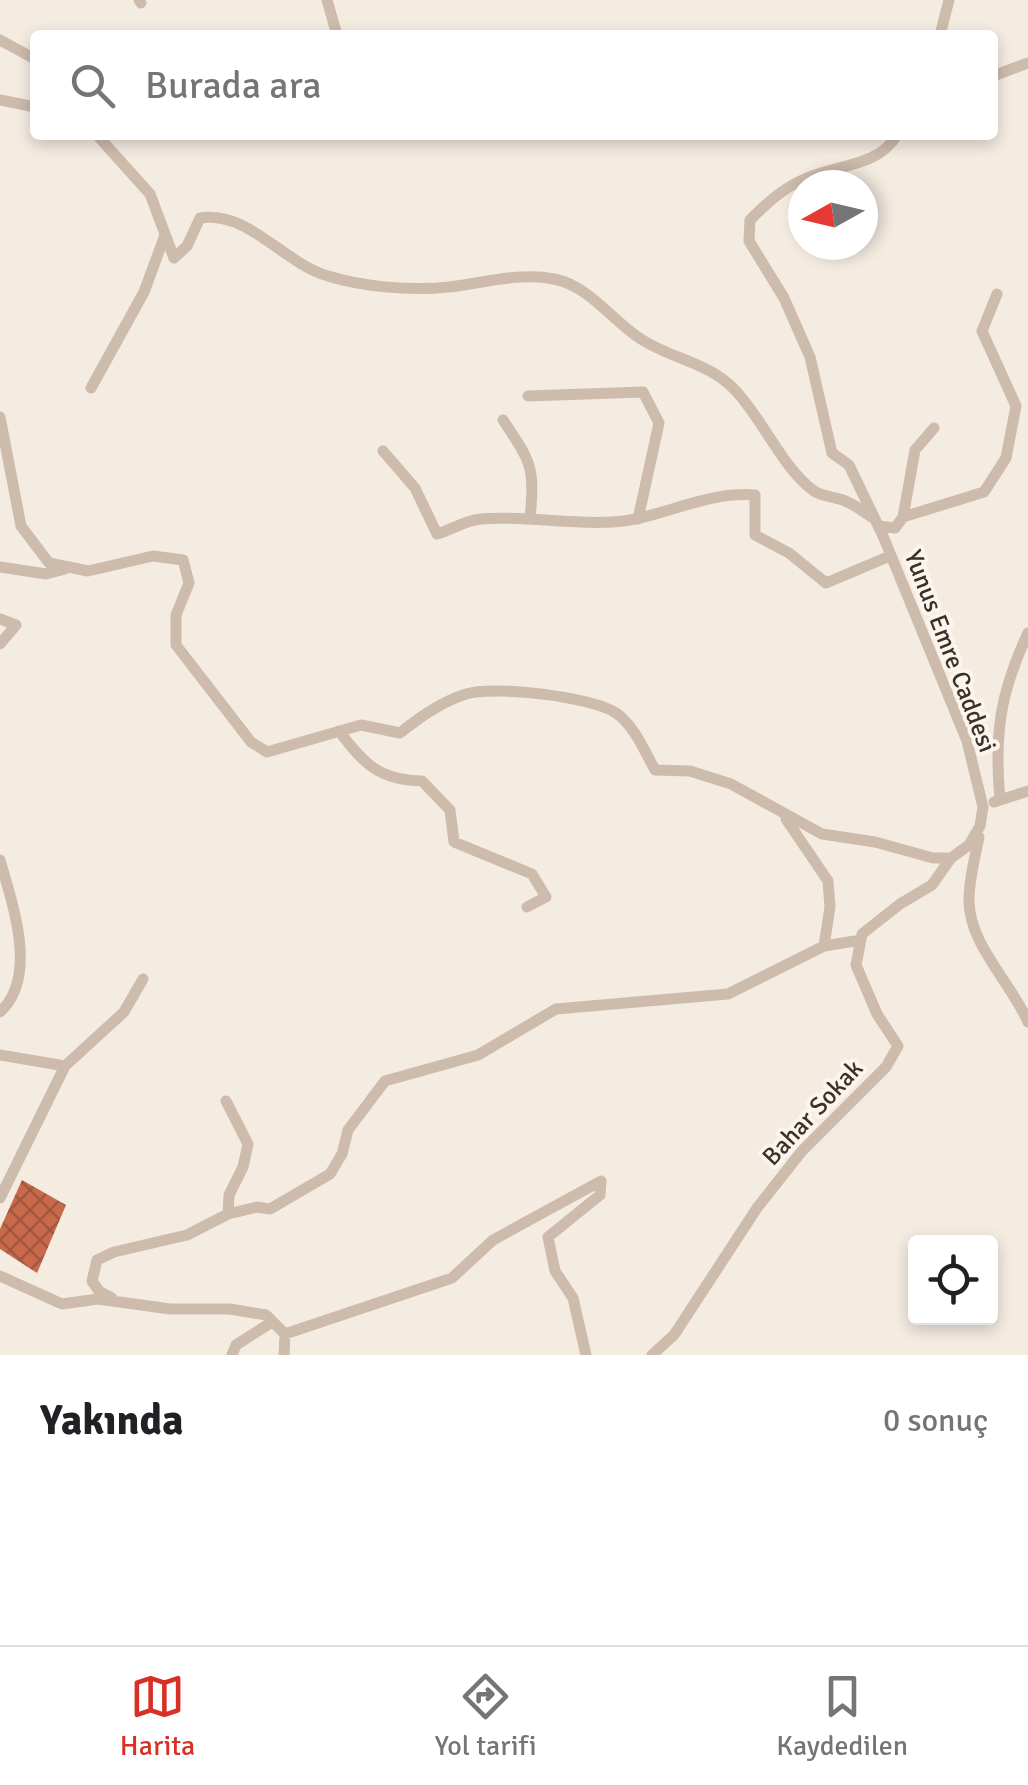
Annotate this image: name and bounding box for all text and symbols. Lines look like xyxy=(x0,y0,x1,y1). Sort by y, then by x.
search box xyxy=(30,30,998,140)
icon: search xyxy=(65,58,120,113)
text: Burada ara xyxy=(145,62,322,109)
north arrow xyxy=(788,170,878,260)
street label: Yunus Emre Caddesi xyxy=(898,546,1003,757)
street label: Bahar Sokak xyxy=(756,1053,870,1172)
map controls xyxy=(908,1235,998,1325)
button: locate xyxy=(908,1235,998,1325)
text: Yakında xyxy=(40,1395,184,1446)
text: 0 sonuç xyxy=(883,1401,988,1440)
tab: Harita xyxy=(120,1669,195,1763)
tab: Yol tarifi xyxy=(435,1669,537,1763)
tab: Kaydedilen xyxy=(776,1669,908,1763)

